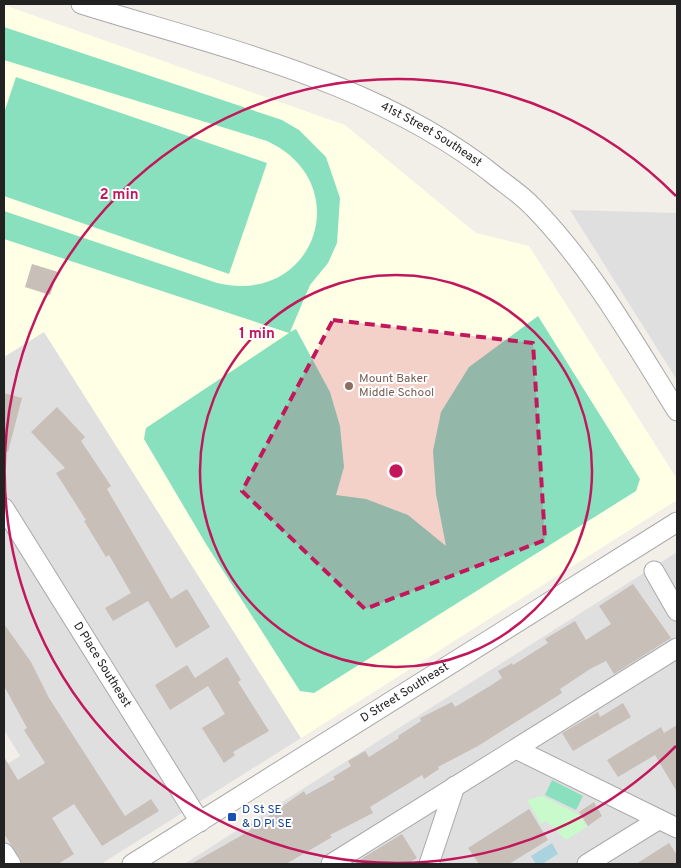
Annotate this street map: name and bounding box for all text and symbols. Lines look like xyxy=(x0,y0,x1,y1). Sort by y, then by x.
street label: 41st Street Southeast xyxy=(378,99,485,171)
text: 2 min xyxy=(99,186,139,205)
text: 1 min xyxy=(239,325,275,344)
place label: Mount Baker Middle School xyxy=(359,371,434,401)
marker: Mount Baker Middle School xyxy=(343,380,355,392)
centre of rings xyxy=(387,462,405,480)
street label: D Place Southeast xyxy=(69,619,135,711)
street label: D Street Southeast xyxy=(358,659,452,727)
place label: D St SE & D Pl SE xyxy=(242,802,292,832)
marker: D St SE & D Pl SE xyxy=(226,811,238,823)

